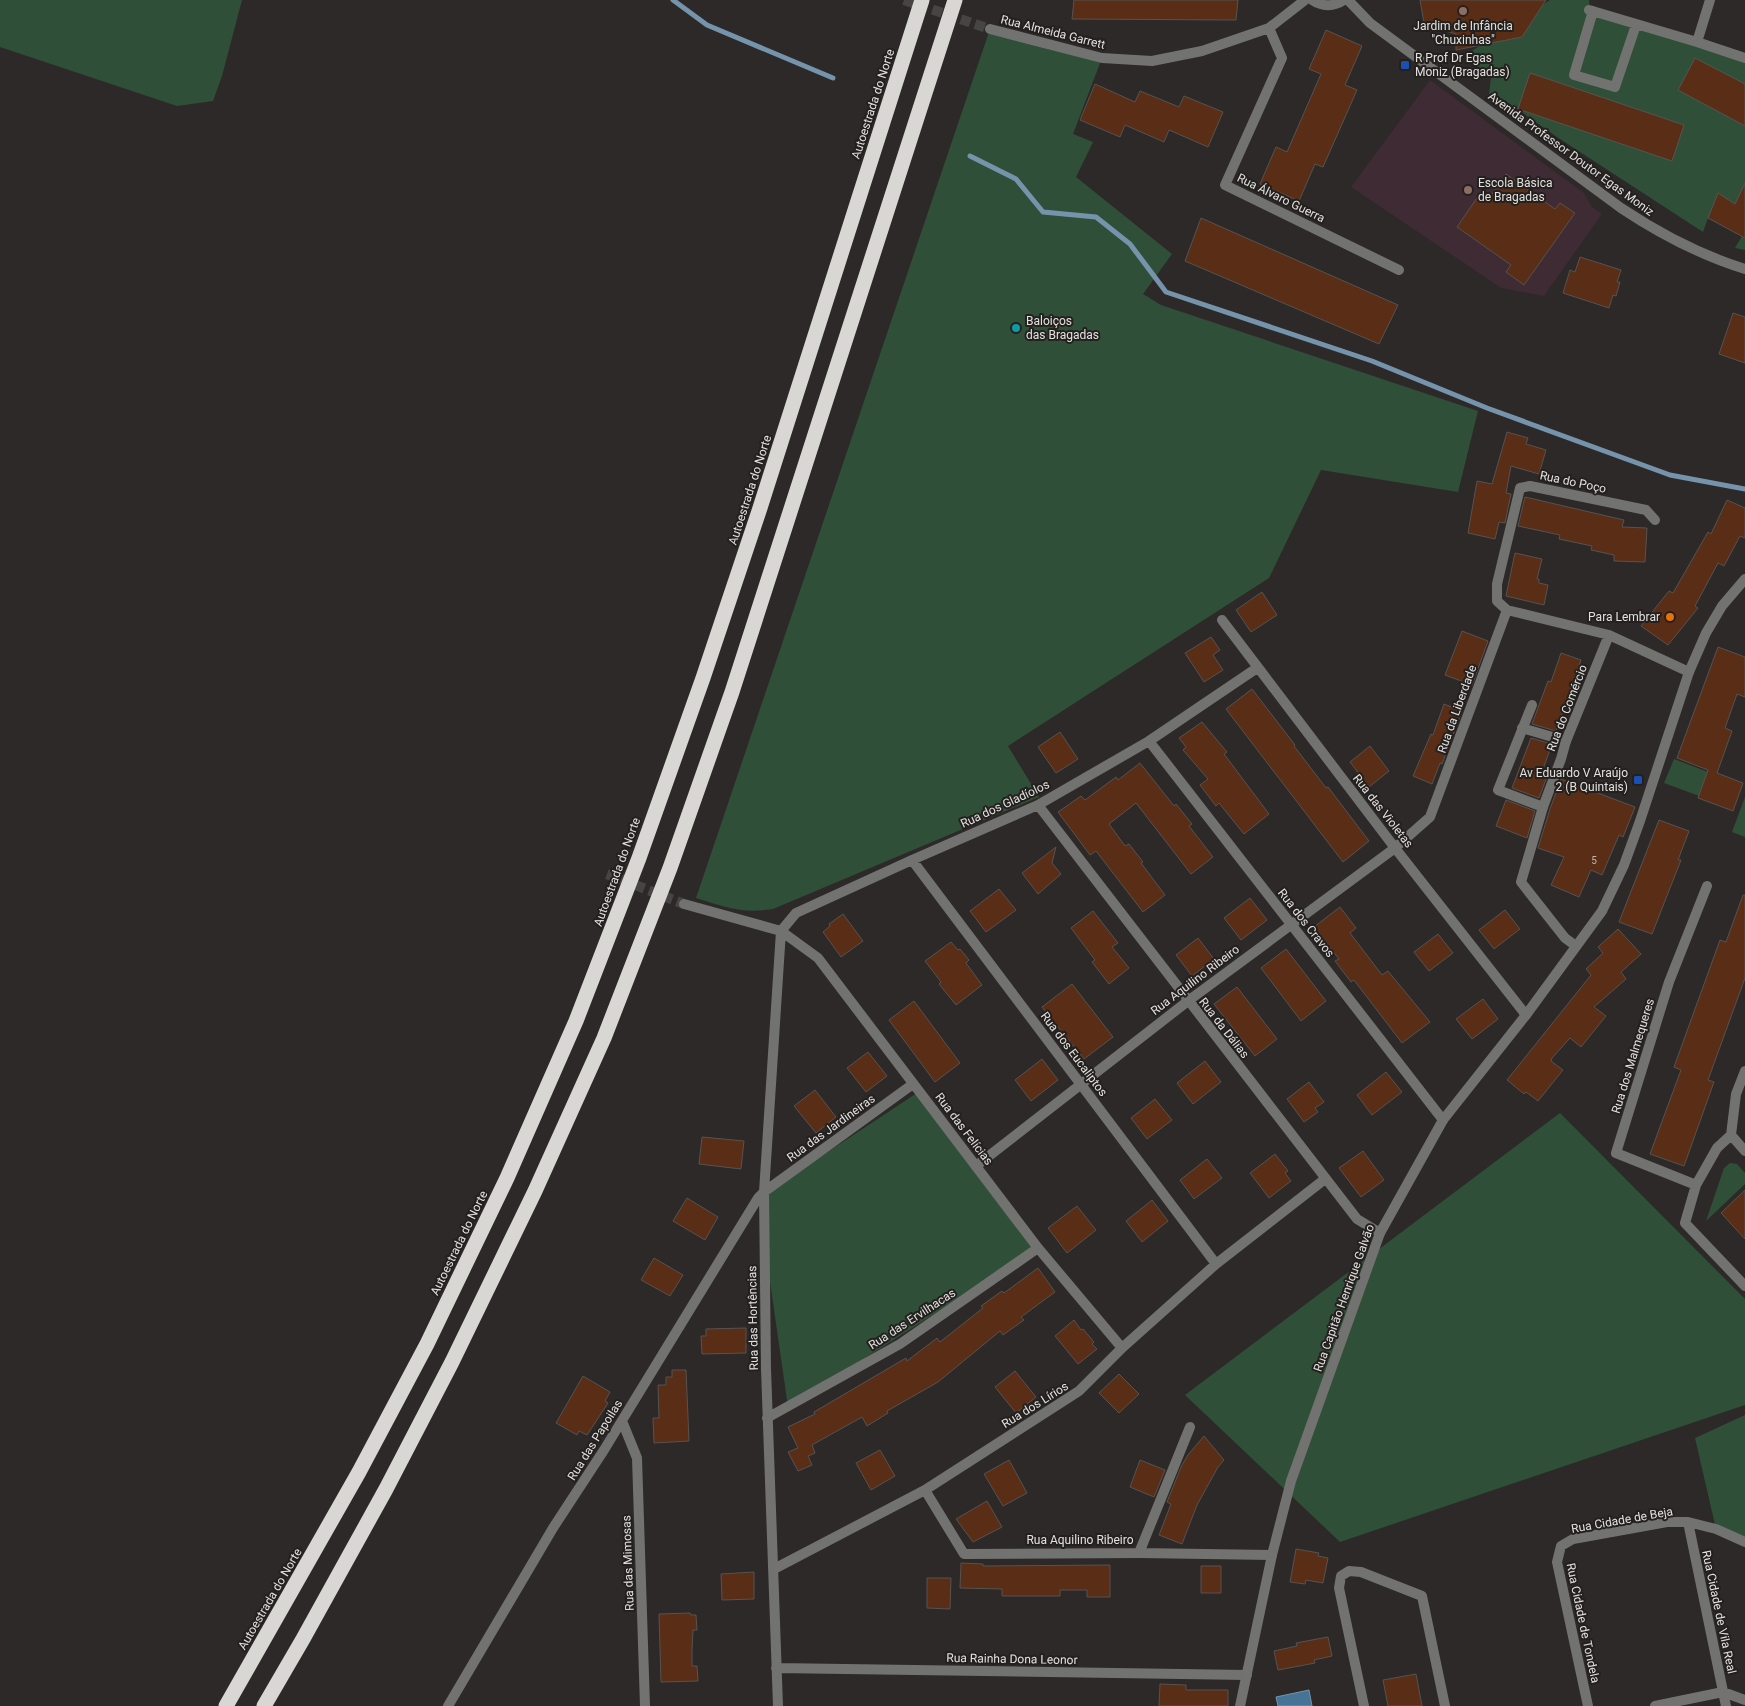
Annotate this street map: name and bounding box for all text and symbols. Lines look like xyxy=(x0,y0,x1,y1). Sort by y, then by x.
marker: Jardim de Infância "Chuxinhas" xyxy=(1457,5,1469,17)
street label: Rua Almeida Garrett xyxy=(999,12,1107,52)
place label: Jardim de Infância "Chuxinhas" xyxy=(1413,19,1513,47)
street label: Autoestrada do Norte xyxy=(849,47,897,161)
place label: R Prof Dr Egas Moniz (Bragadas) xyxy=(1415,51,1510,79)
marker: R Prof Dr Egas Moniz (Bragadas) xyxy=(1399,59,1411,71)
street label: Avenida Professor Doutor Egas Moniz xyxy=(1485,89,1657,219)
street label: Rua Álvaro Guerra xyxy=(1235,170,1328,225)
place label: Escola Básica de Bragadas xyxy=(1478,176,1552,204)
marker: Escola Básica de Bragadas xyxy=(1462,184,1474,196)
place label: Baloiços das Bragadas xyxy=(1026,314,1099,342)
marker: Baloiços das Bragadas xyxy=(1010,322,1022,334)
street label: Autoestrada do Norte xyxy=(726,433,774,547)
street label: Rua do Poço xyxy=(1538,468,1608,496)
place label: Para Lembrar xyxy=(1588,610,1660,624)
marker: Para Lembrar xyxy=(1664,611,1676,623)
street label: Rua da Liberdade xyxy=(1435,663,1479,755)
street label: Rua do Comércio xyxy=(1544,663,1590,753)
place label: Av Eduardo V Araújo 2 (B Quintais) xyxy=(1519,766,1628,794)
street label: Rua das Violetas xyxy=(1350,772,1416,850)
marker: Av Eduardo V Araújo 2 (B Quintais) xyxy=(1632,774,1644,786)
street label: Rua dos Gladíolos xyxy=(958,777,1052,831)
street label: Autoestrada do Norte xyxy=(591,816,643,928)
house number: 5 xyxy=(1591,855,1597,866)
street label: Rua dos Cravos xyxy=(1275,886,1337,960)
street label: Rua Aquilino Ribeiro xyxy=(1148,942,1242,1018)
street label: Rua da Dálias xyxy=(1196,995,1252,1061)
street label: Rua dos Malmequeres xyxy=(1609,997,1657,1115)
street label: Rua dos Eucaliptos xyxy=(1038,1009,1110,1099)
street label: Rua das Felícias xyxy=(932,1090,996,1168)
street label: Rua das Jardineiras xyxy=(784,1091,878,1165)
street label: Autoestrada do Norte xyxy=(428,1188,490,1298)
street label: Rua Capitão Henrique Galvão xyxy=(1311,1222,1377,1374)
street label: Rua das Hortências xyxy=(745,1266,761,1370)
street label: Rua das Ervilhacas xyxy=(866,1286,958,1352)
street label: Rua dos Lírios xyxy=(999,1379,1071,1431)
street label: Rua das Papoilas xyxy=(565,1397,625,1483)
street label: Rua Cidade de Beja xyxy=(1570,1504,1674,1536)
street label: Rua das Mimosas xyxy=(619,1515,637,1611)
street label: Rua Aquilino Ribeiro xyxy=(1026,1533,1134,1547)
street label: Autoestrada do Norte xyxy=(235,1546,305,1652)
street label: Rua Cidade de Vila Real xyxy=(1699,1549,1739,1675)
street label: Rua Cidade de Tondela xyxy=(1563,1562,1603,1684)
street label: Rua Rainha Dona Leonor xyxy=(946,1651,1078,1667)

